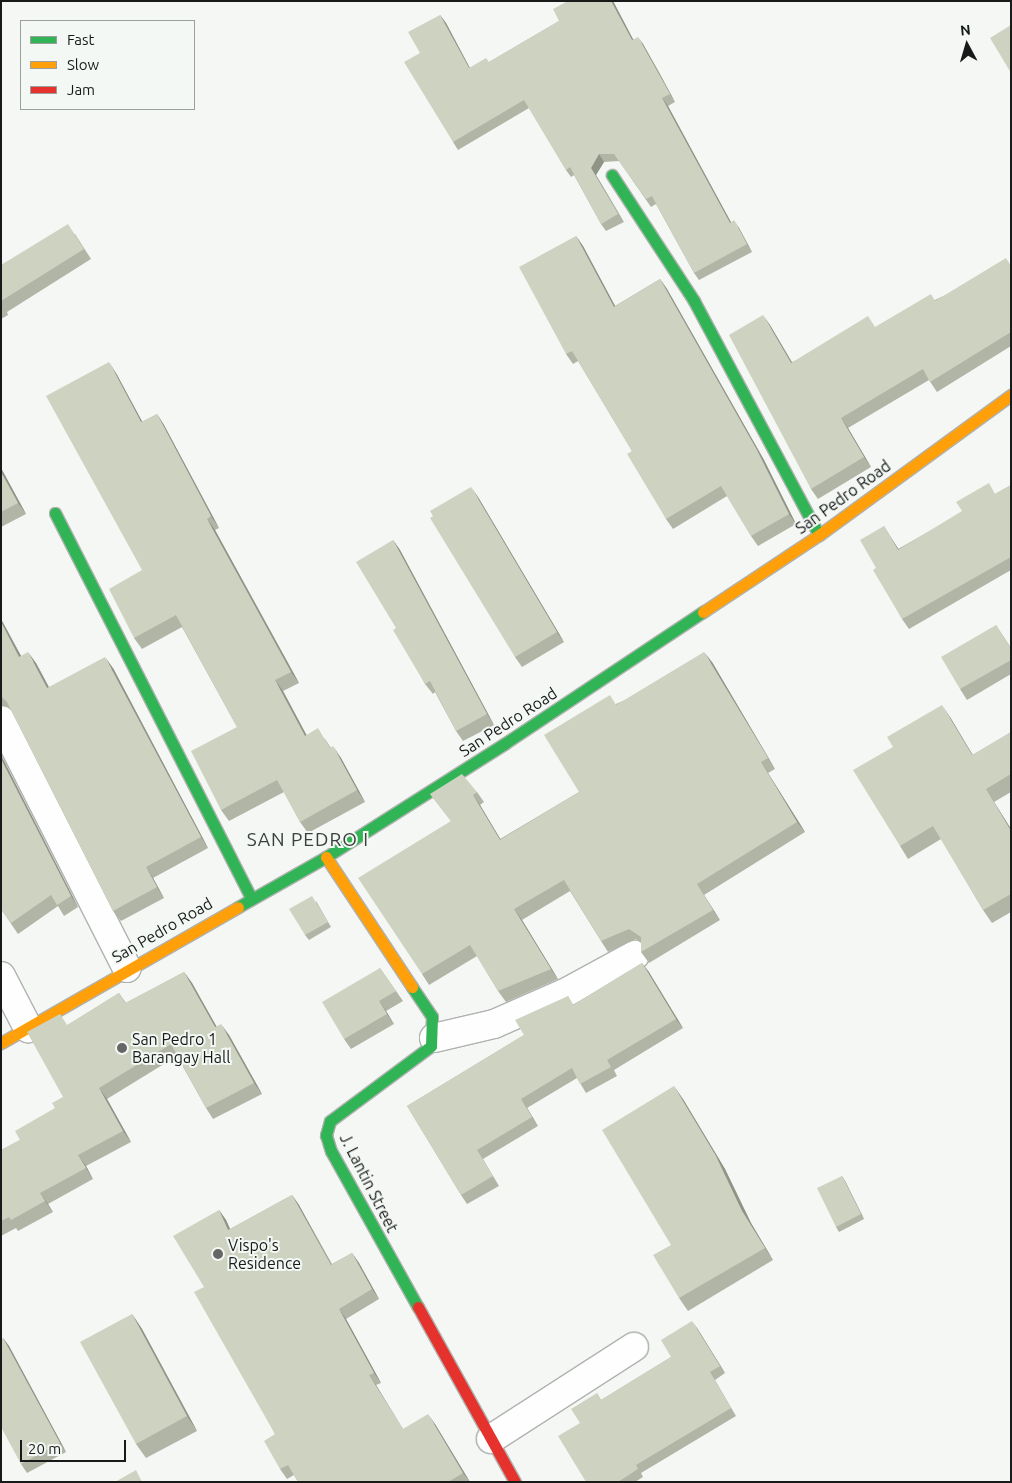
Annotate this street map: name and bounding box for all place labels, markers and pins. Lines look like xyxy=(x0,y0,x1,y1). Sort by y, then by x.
place label: San Pedro 1 Barangay Hall xyxy=(132,1029,230,1067)
marker: San Pedro 1 Barangay Hall xyxy=(116,1042,128,1054)
place label: Vispo's Residence xyxy=(228,1235,301,1273)
marker: Vispo's Residence xyxy=(212,1248,224,1260)

